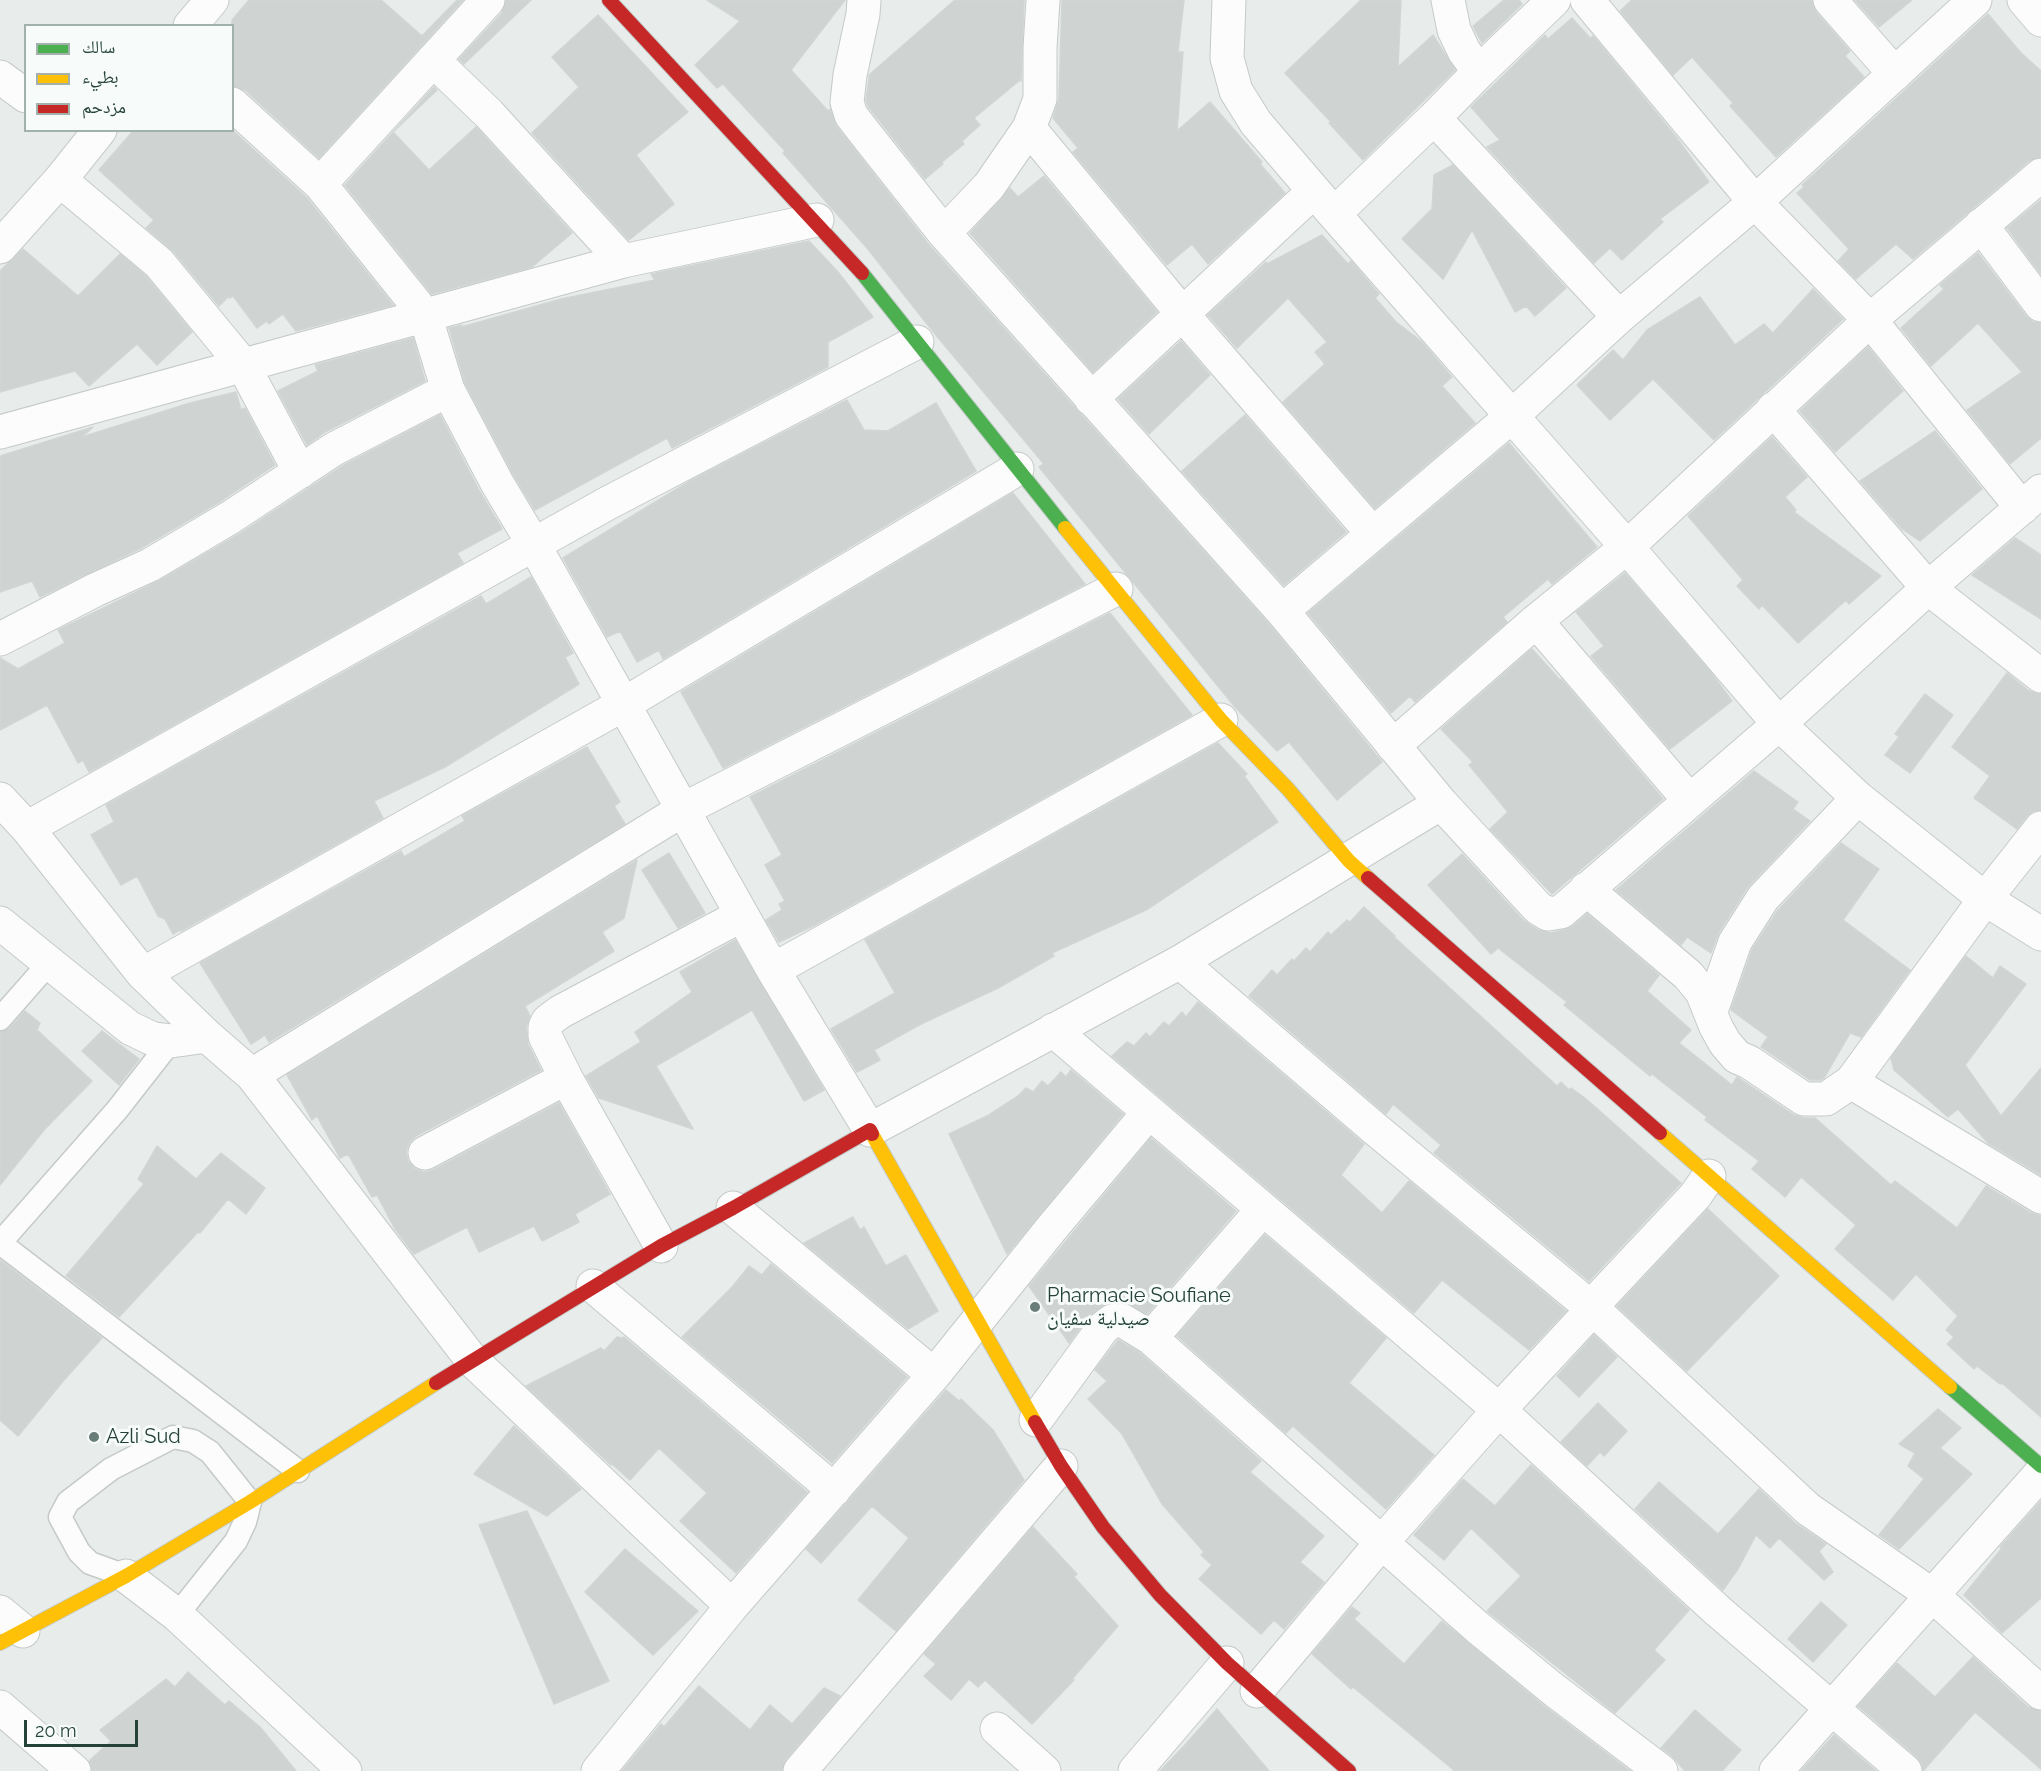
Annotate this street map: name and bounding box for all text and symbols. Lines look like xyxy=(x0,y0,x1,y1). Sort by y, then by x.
legend xyxy=(24,24,234,132)
text: سالك xyxy=(82,36,115,57)
text: بطيء xyxy=(82,66,119,87)
text: مزدحم xyxy=(82,96,126,117)
place label: Pharmacie Soufiane صيدلية سفيان xyxy=(1047,1284,1231,1331)
marker: Pharmacie Soufiane صيدلية سفيان xyxy=(1028,1300,1042,1314)
place label: Azli Sud xyxy=(106,1425,181,1449)
marker: Azli Sud xyxy=(87,1430,101,1444)
scale bar xyxy=(27,1708,141,1746)
text: 20 m xyxy=(35,1720,77,1741)

